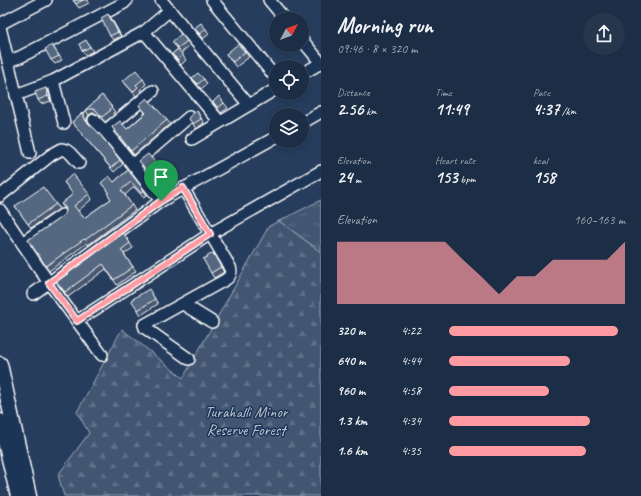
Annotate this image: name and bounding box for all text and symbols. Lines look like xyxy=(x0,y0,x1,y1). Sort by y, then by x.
north arrow xyxy=(269,12,309,52)
map controls xyxy=(269,12,309,148)
text: Morning run xyxy=(337,12,433,40)
button: share xyxy=(583,13,625,55)
text: 09:46 · 8 × 320 m xyxy=(337,41,418,57)
button: locate xyxy=(269,60,309,100)
text: Distance xyxy=(337,85,370,99)
text: Time xyxy=(435,85,452,99)
text: Pace xyxy=(533,85,550,99)
text: 2.56 xyxy=(337,99,363,120)
text: 11:49 xyxy=(435,99,469,120)
text: 4:37 xyxy=(533,99,559,120)
text: km xyxy=(363,104,377,118)
text: /km xyxy=(559,104,576,118)
button: layers xyxy=(269,108,309,148)
text: Elevation xyxy=(337,153,371,167)
text: Heart rate xyxy=(435,153,475,167)
text: kcal xyxy=(533,153,548,167)
pin xyxy=(144,160,178,201)
icon: arrive xyxy=(150,166,172,188)
text: 24 xyxy=(337,167,352,188)
text: 153 xyxy=(435,167,458,188)
text: 158 xyxy=(533,167,556,188)
text: m xyxy=(352,172,361,186)
text: bpm xyxy=(458,172,475,186)
text: Elevation xyxy=(337,212,377,228)
text: 160–163 m xyxy=(574,212,625,228)
text: 320 m xyxy=(337,323,365,339)
text: 4:22 xyxy=(401,323,421,339)
text: 640 m xyxy=(337,353,365,369)
text: 4:44 xyxy=(401,353,421,369)
text: 960 m xyxy=(337,383,365,399)
text: 4:58 xyxy=(401,383,421,399)
park label: Turahalli Minor Reserve Forest xyxy=(204,402,289,440)
text: 1.3 km xyxy=(337,413,367,429)
text: 4:34 xyxy=(401,413,421,429)
text: 1.6 km xyxy=(337,443,368,459)
text: 4:35 xyxy=(401,443,421,459)

